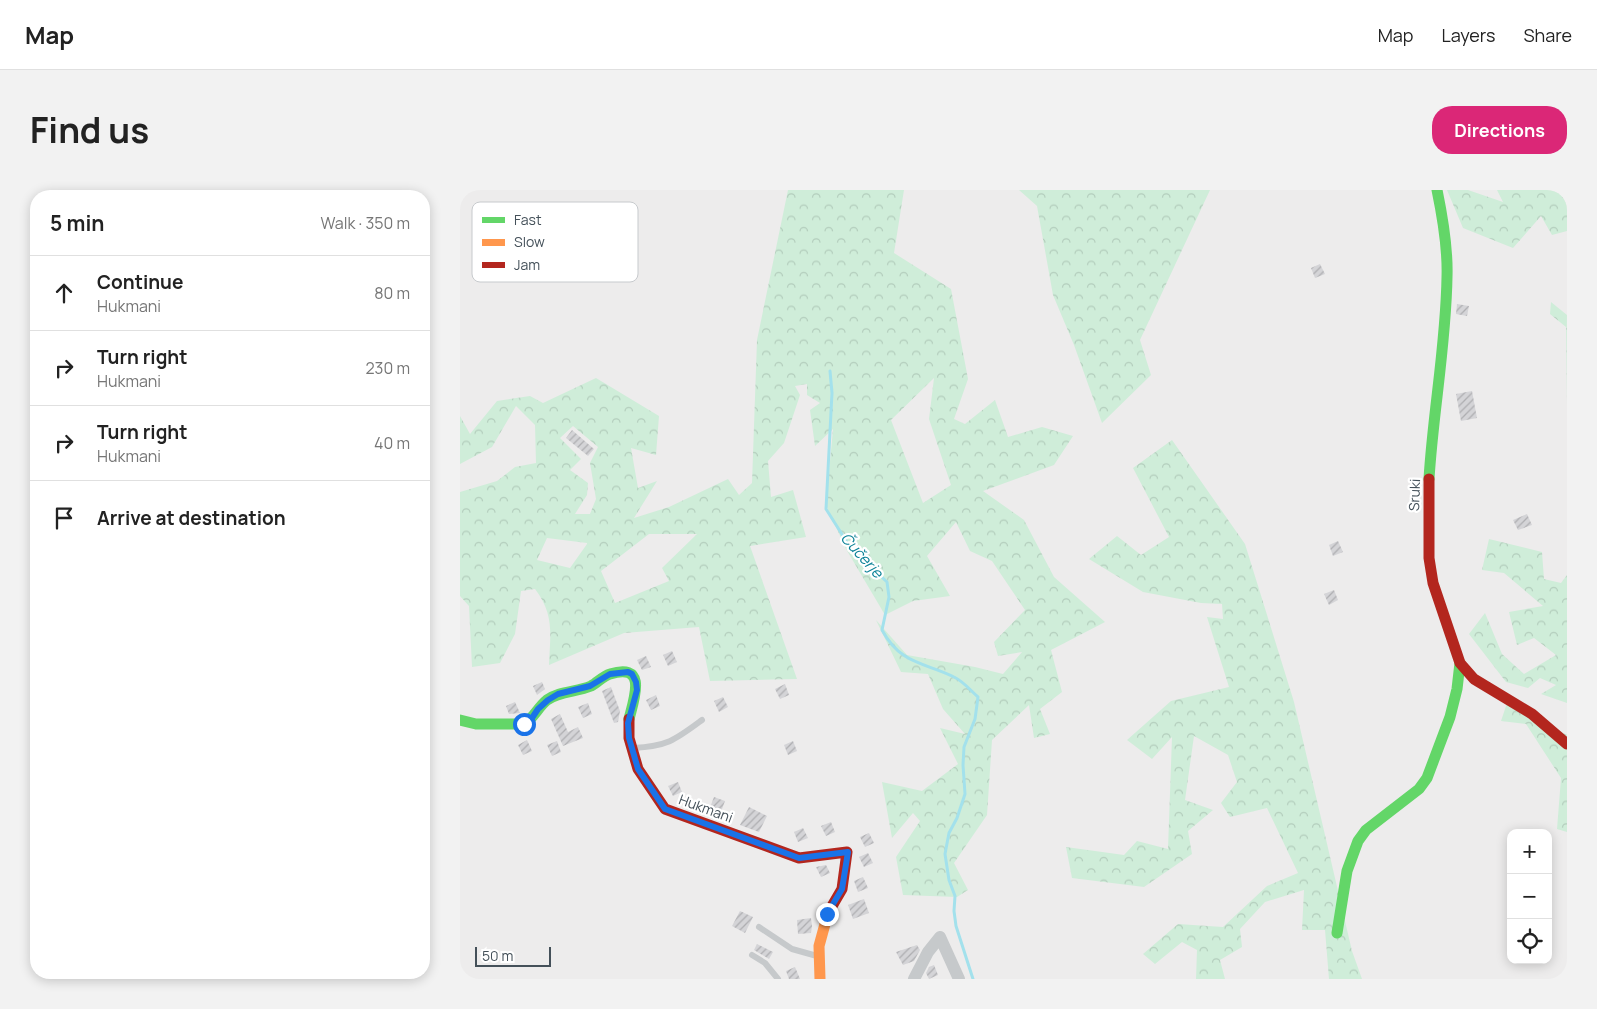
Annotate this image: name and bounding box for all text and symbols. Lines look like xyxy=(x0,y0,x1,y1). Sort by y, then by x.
text: Map xyxy=(25,18,74,51)
text: Map xyxy=(1378,23,1413,47)
text: Layers xyxy=(1441,23,1495,47)
text: Share xyxy=(1523,23,1572,47)
text: Find us xyxy=(30,106,149,154)
button: Directions xyxy=(1432,106,1567,154)
legend xyxy=(472,202,638,282)
text: 5 min xyxy=(50,209,104,237)
text: Fast xyxy=(514,210,542,229)
text: Walk · 350 m xyxy=(321,212,410,234)
text: Slow xyxy=(514,232,545,251)
text: Jam xyxy=(514,255,540,274)
text: Continue xyxy=(97,269,183,295)
icon: ahead xyxy=(50,279,78,307)
text: 80 m xyxy=(374,282,410,304)
text: Hukmani xyxy=(97,295,161,317)
text: Turn right xyxy=(97,344,187,370)
icon: right xyxy=(50,354,78,382)
text: 230 m xyxy=(366,357,410,379)
text: Hukmani xyxy=(97,370,161,392)
text: Turn right xyxy=(97,419,187,445)
icon: right xyxy=(50,429,78,457)
text: 40 m xyxy=(374,432,410,454)
text: Hukmani xyxy=(97,445,161,467)
street label: Sruki xyxy=(1404,479,1424,511)
icon: arrive xyxy=(50,504,78,532)
text: Arrive at destination xyxy=(97,505,286,531)
water label: Čučerje xyxy=(836,528,889,583)
route start xyxy=(513,713,536,736)
street label: Hukmani xyxy=(676,789,736,827)
map controls xyxy=(1507,829,1552,964)
button: + xyxy=(1507,829,1552,874)
button: − xyxy=(1507,874,1552,919)
route end xyxy=(816,903,839,926)
button: locate xyxy=(1507,919,1552,964)
scale bar xyxy=(475,944,551,967)
text: 50 m xyxy=(482,946,513,965)

